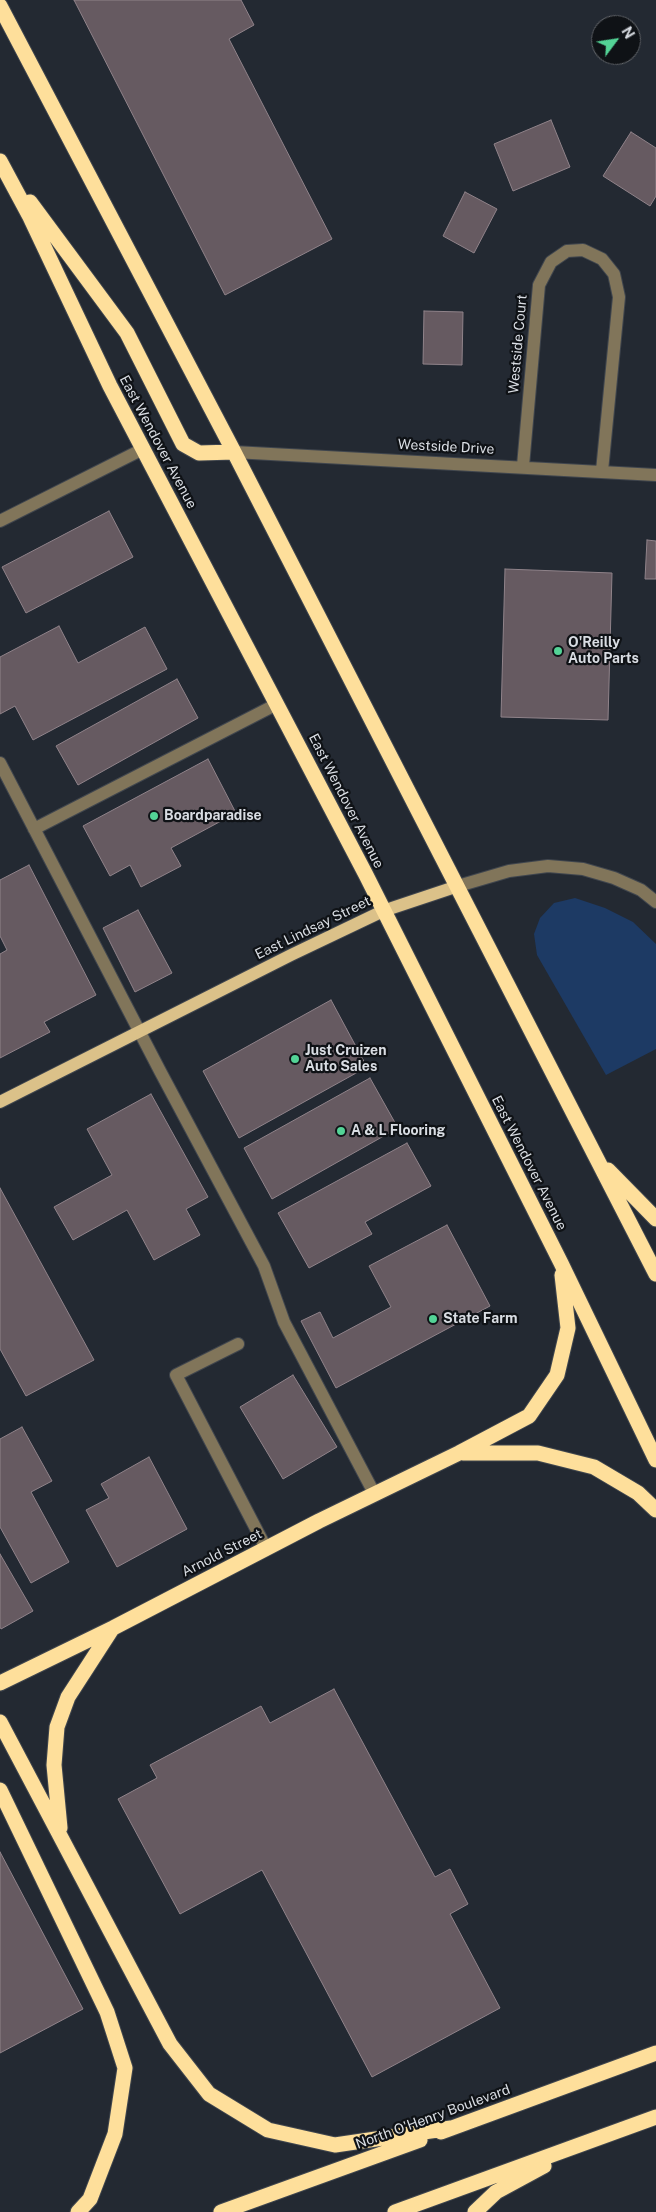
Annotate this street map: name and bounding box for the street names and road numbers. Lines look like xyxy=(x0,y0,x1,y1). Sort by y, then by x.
street label: Westside Court xyxy=(505,294,531,394)
street label: East Wendover Avenue xyxy=(116,372,200,512)
street label: Westside Drive xyxy=(397,436,495,458)
street label: East Wendover Avenue xyxy=(305,731,387,871)
street label: East Lindsay Street xyxy=(252,893,374,963)
street label: East Wendover Avenue xyxy=(488,1093,570,1233)
street label: Arnold Street xyxy=(179,1526,265,1580)
street label: North O'Henry Boulevard xyxy=(354,2081,512,2153)

